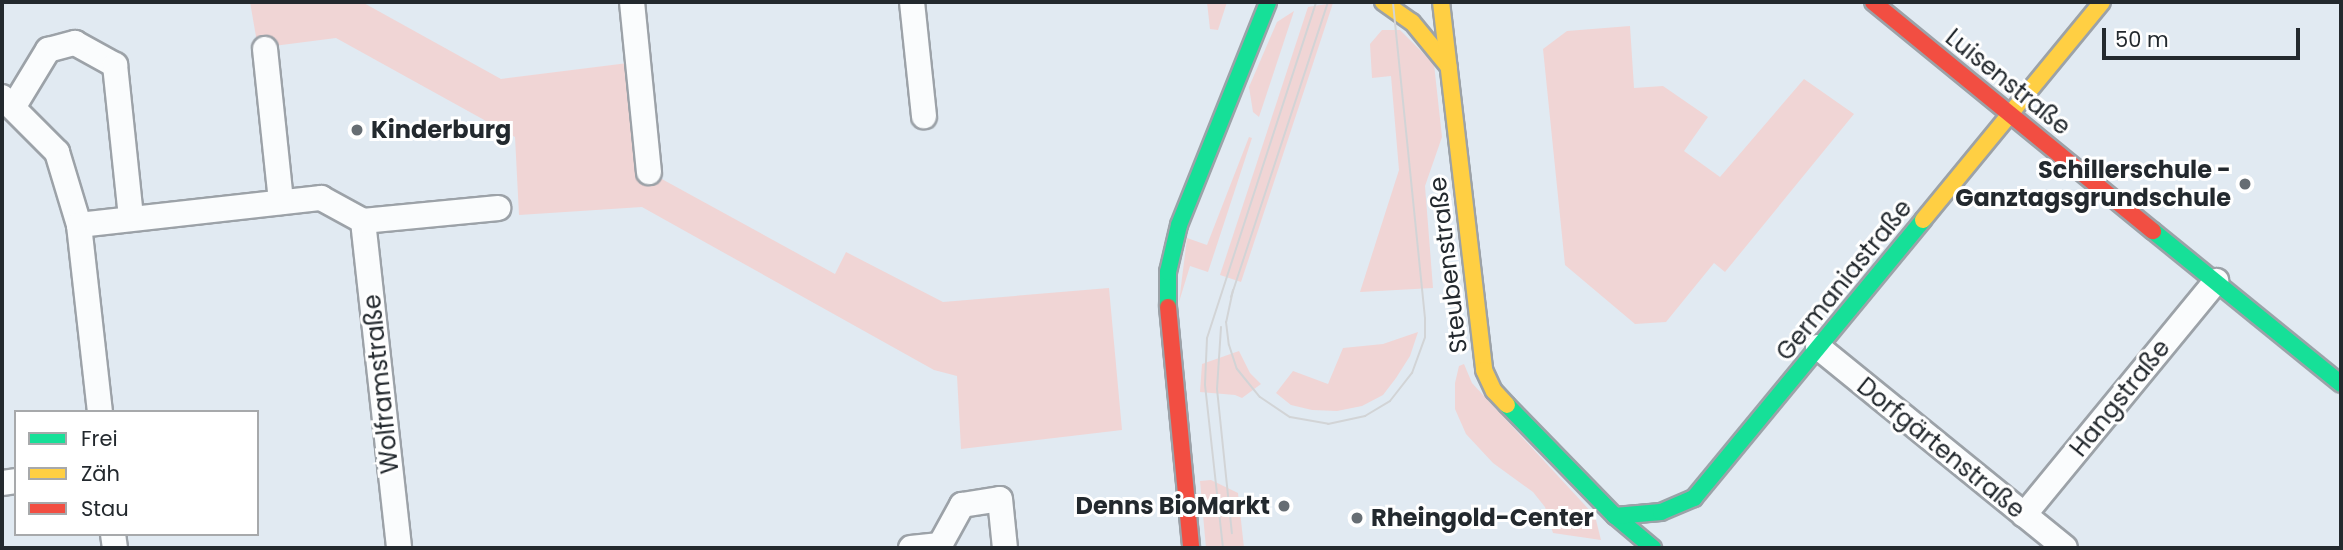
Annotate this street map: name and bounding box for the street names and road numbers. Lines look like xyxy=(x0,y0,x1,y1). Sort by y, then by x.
street label: Luisenstraße xyxy=(1940,23,2076,141)
street label: Steubenstraße xyxy=(1423,175,1473,355)
street label: Germaniastraße xyxy=(1770,194,1918,366)
street label: Wolframstraße xyxy=(357,293,405,475)
street label: Hangstraße xyxy=(2064,334,2176,462)
street label: Dorfgärtenstraße xyxy=(1851,372,2031,524)

